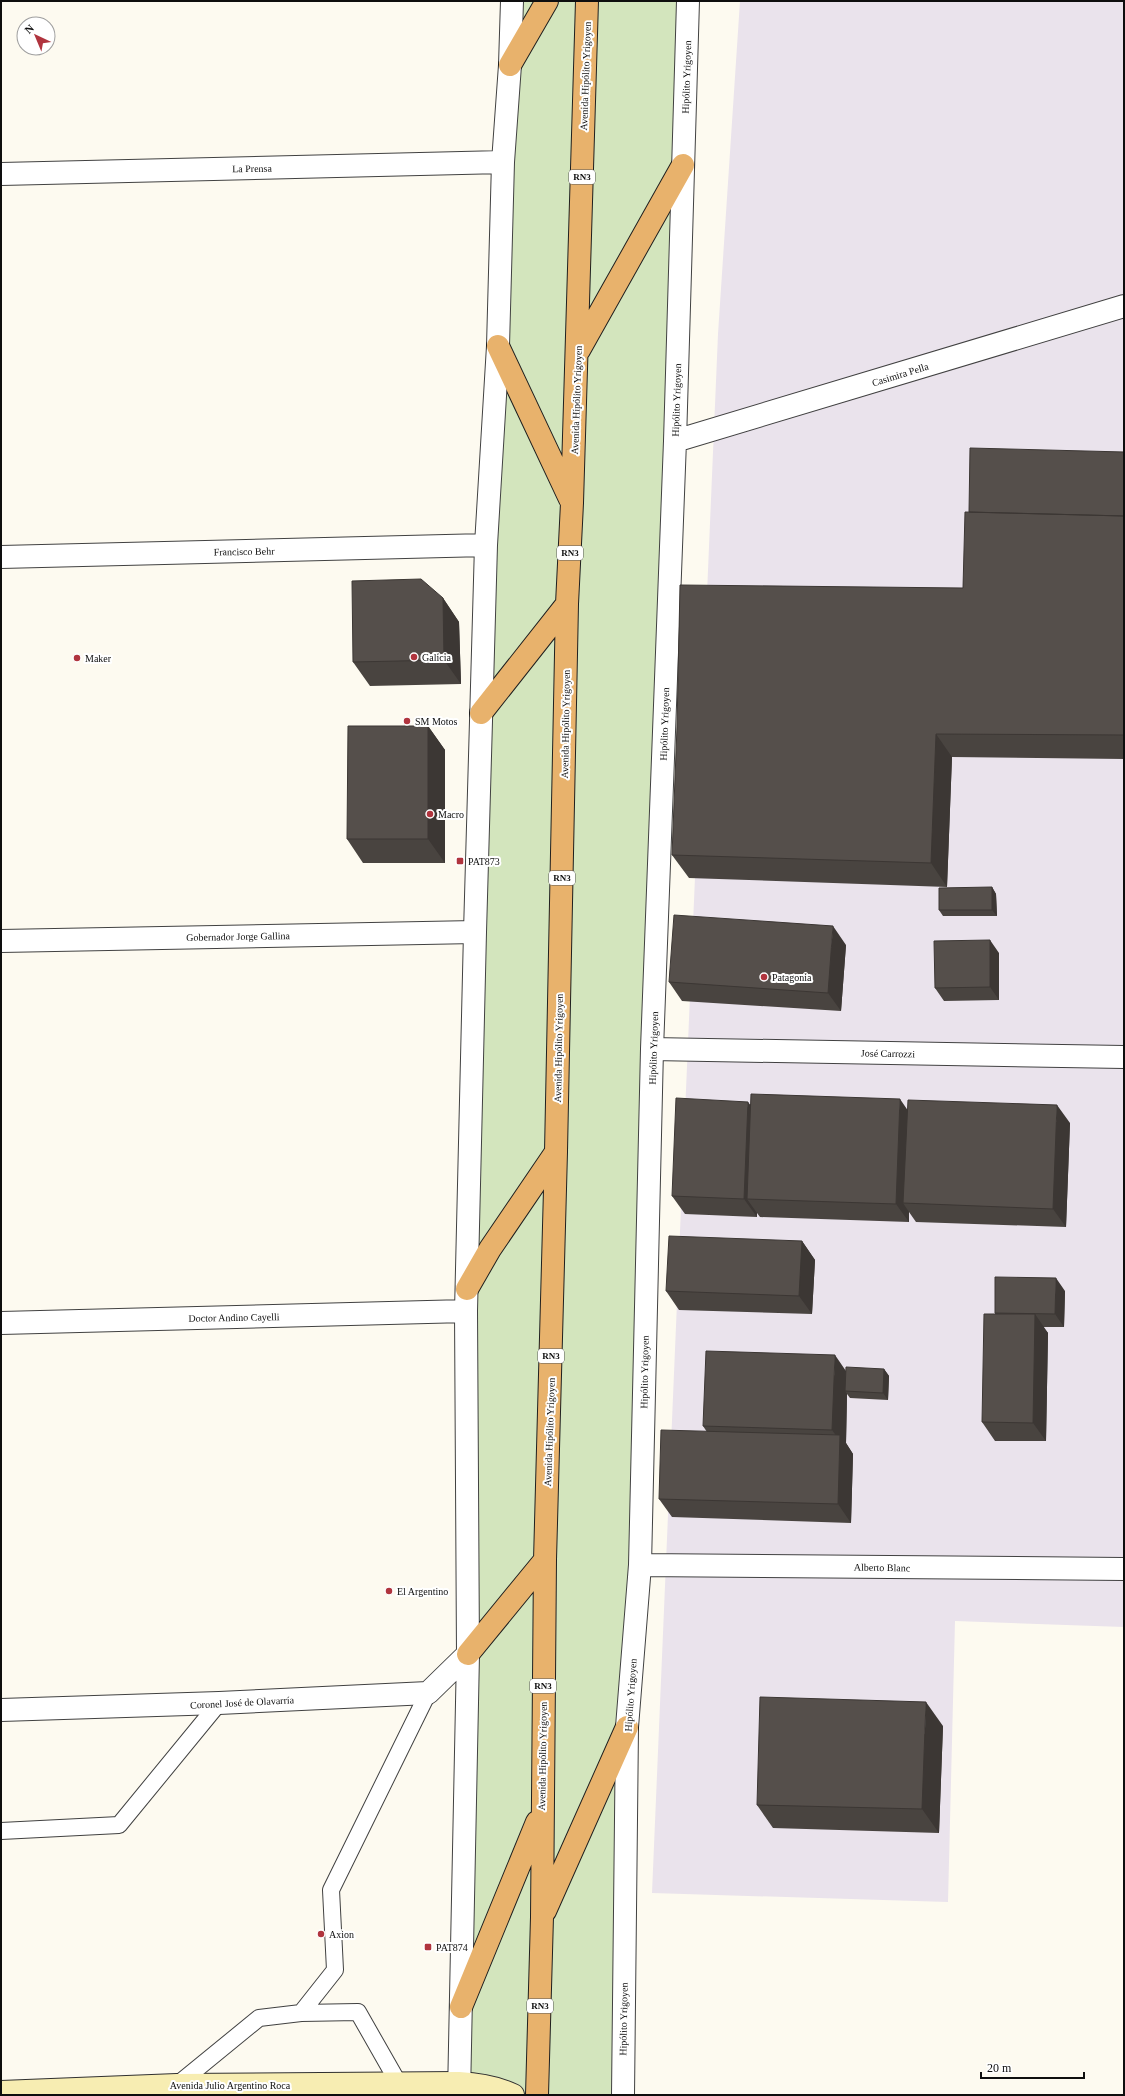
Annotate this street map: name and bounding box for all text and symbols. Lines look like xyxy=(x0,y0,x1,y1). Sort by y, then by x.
north arrow xyxy=(16,16,56,56)
street label: Avenida Hipólito Yrigoyen xyxy=(578,21,593,131)
text: N xyxy=(22,22,36,36)
street label: Hipólito Yrigoyen xyxy=(680,40,693,114)
street label: La Prensa xyxy=(232,163,273,174)
road number: RN3 xyxy=(569,170,595,184)
street label: Avenida Hipólito Yrigoyen xyxy=(569,345,584,455)
street label: Casimira Pella xyxy=(871,360,930,388)
street label: Hipólito Yrigoyen xyxy=(670,363,683,437)
street label: Francisco Behr xyxy=(214,545,275,558)
road number: RN3 xyxy=(557,546,583,560)
marker: Galicia xyxy=(409,652,419,662)
place label: Galicia xyxy=(422,652,451,663)
marker: Maker xyxy=(72,653,82,663)
place label: Maker xyxy=(85,653,112,664)
street label: Avenida Hipólito Yrigoyen xyxy=(559,669,572,779)
street label: Hipólito Yrigoyen xyxy=(658,687,671,761)
marker: SM Motos xyxy=(402,716,412,726)
place label: SM Motos xyxy=(415,716,458,727)
marker: Macro xyxy=(425,809,435,819)
place label: Macro xyxy=(438,809,464,820)
marker: PAT873 xyxy=(455,856,465,866)
place label: PAT873 xyxy=(468,856,500,867)
road number: RN3 xyxy=(549,871,575,885)
street label: Gobernador Jorge Gallina xyxy=(186,930,290,943)
marker: Patagonia xyxy=(759,972,769,982)
place label: Patagonia xyxy=(772,972,812,983)
street label: Avenida Hipólito Yrigoyen xyxy=(552,993,565,1103)
street label: Hipólito Yrigoyen xyxy=(647,1011,660,1085)
street label: José Carrozzi xyxy=(861,1048,915,1059)
street label: Doctor Andino Cayelli xyxy=(188,1311,280,1324)
street label: Hipólito Yrigoyen xyxy=(638,1335,651,1409)
road number: RN3 xyxy=(538,1349,564,1363)
street label: Avenida Hipólito Yrigoyen xyxy=(542,1377,557,1487)
street label: Alberto Blanc xyxy=(854,1562,911,1574)
marker: El Argentino xyxy=(384,1586,394,1596)
place label: El Argentino xyxy=(397,1586,448,1597)
street label: Hipólito Yrigoyen xyxy=(622,1658,639,1732)
road number: RN3 xyxy=(530,1679,556,1693)
street label: Coronel José de Olavarría xyxy=(190,1694,295,1711)
street label: Avenida Hipólito Yrigoyen xyxy=(536,1701,549,1811)
marker: Axion xyxy=(316,1929,326,1939)
place label: Axion xyxy=(329,1929,354,1940)
marker: PAT874 xyxy=(423,1942,433,1952)
place label: PAT874 xyxy=(436,1942,468,1953)
street label: Hipólito Yrigoyen xyxy=(617,1982,630,2056)
road number: RN3 xyxy=(527,1999,553,2013)
scale bar xyxy=(981,2054,1084,2080)
text: 20 m xyxy=(987,2061,1012,2075)
street label: Avenida Julio Argentino Roca xyxy=(170,2080,291,2091)

